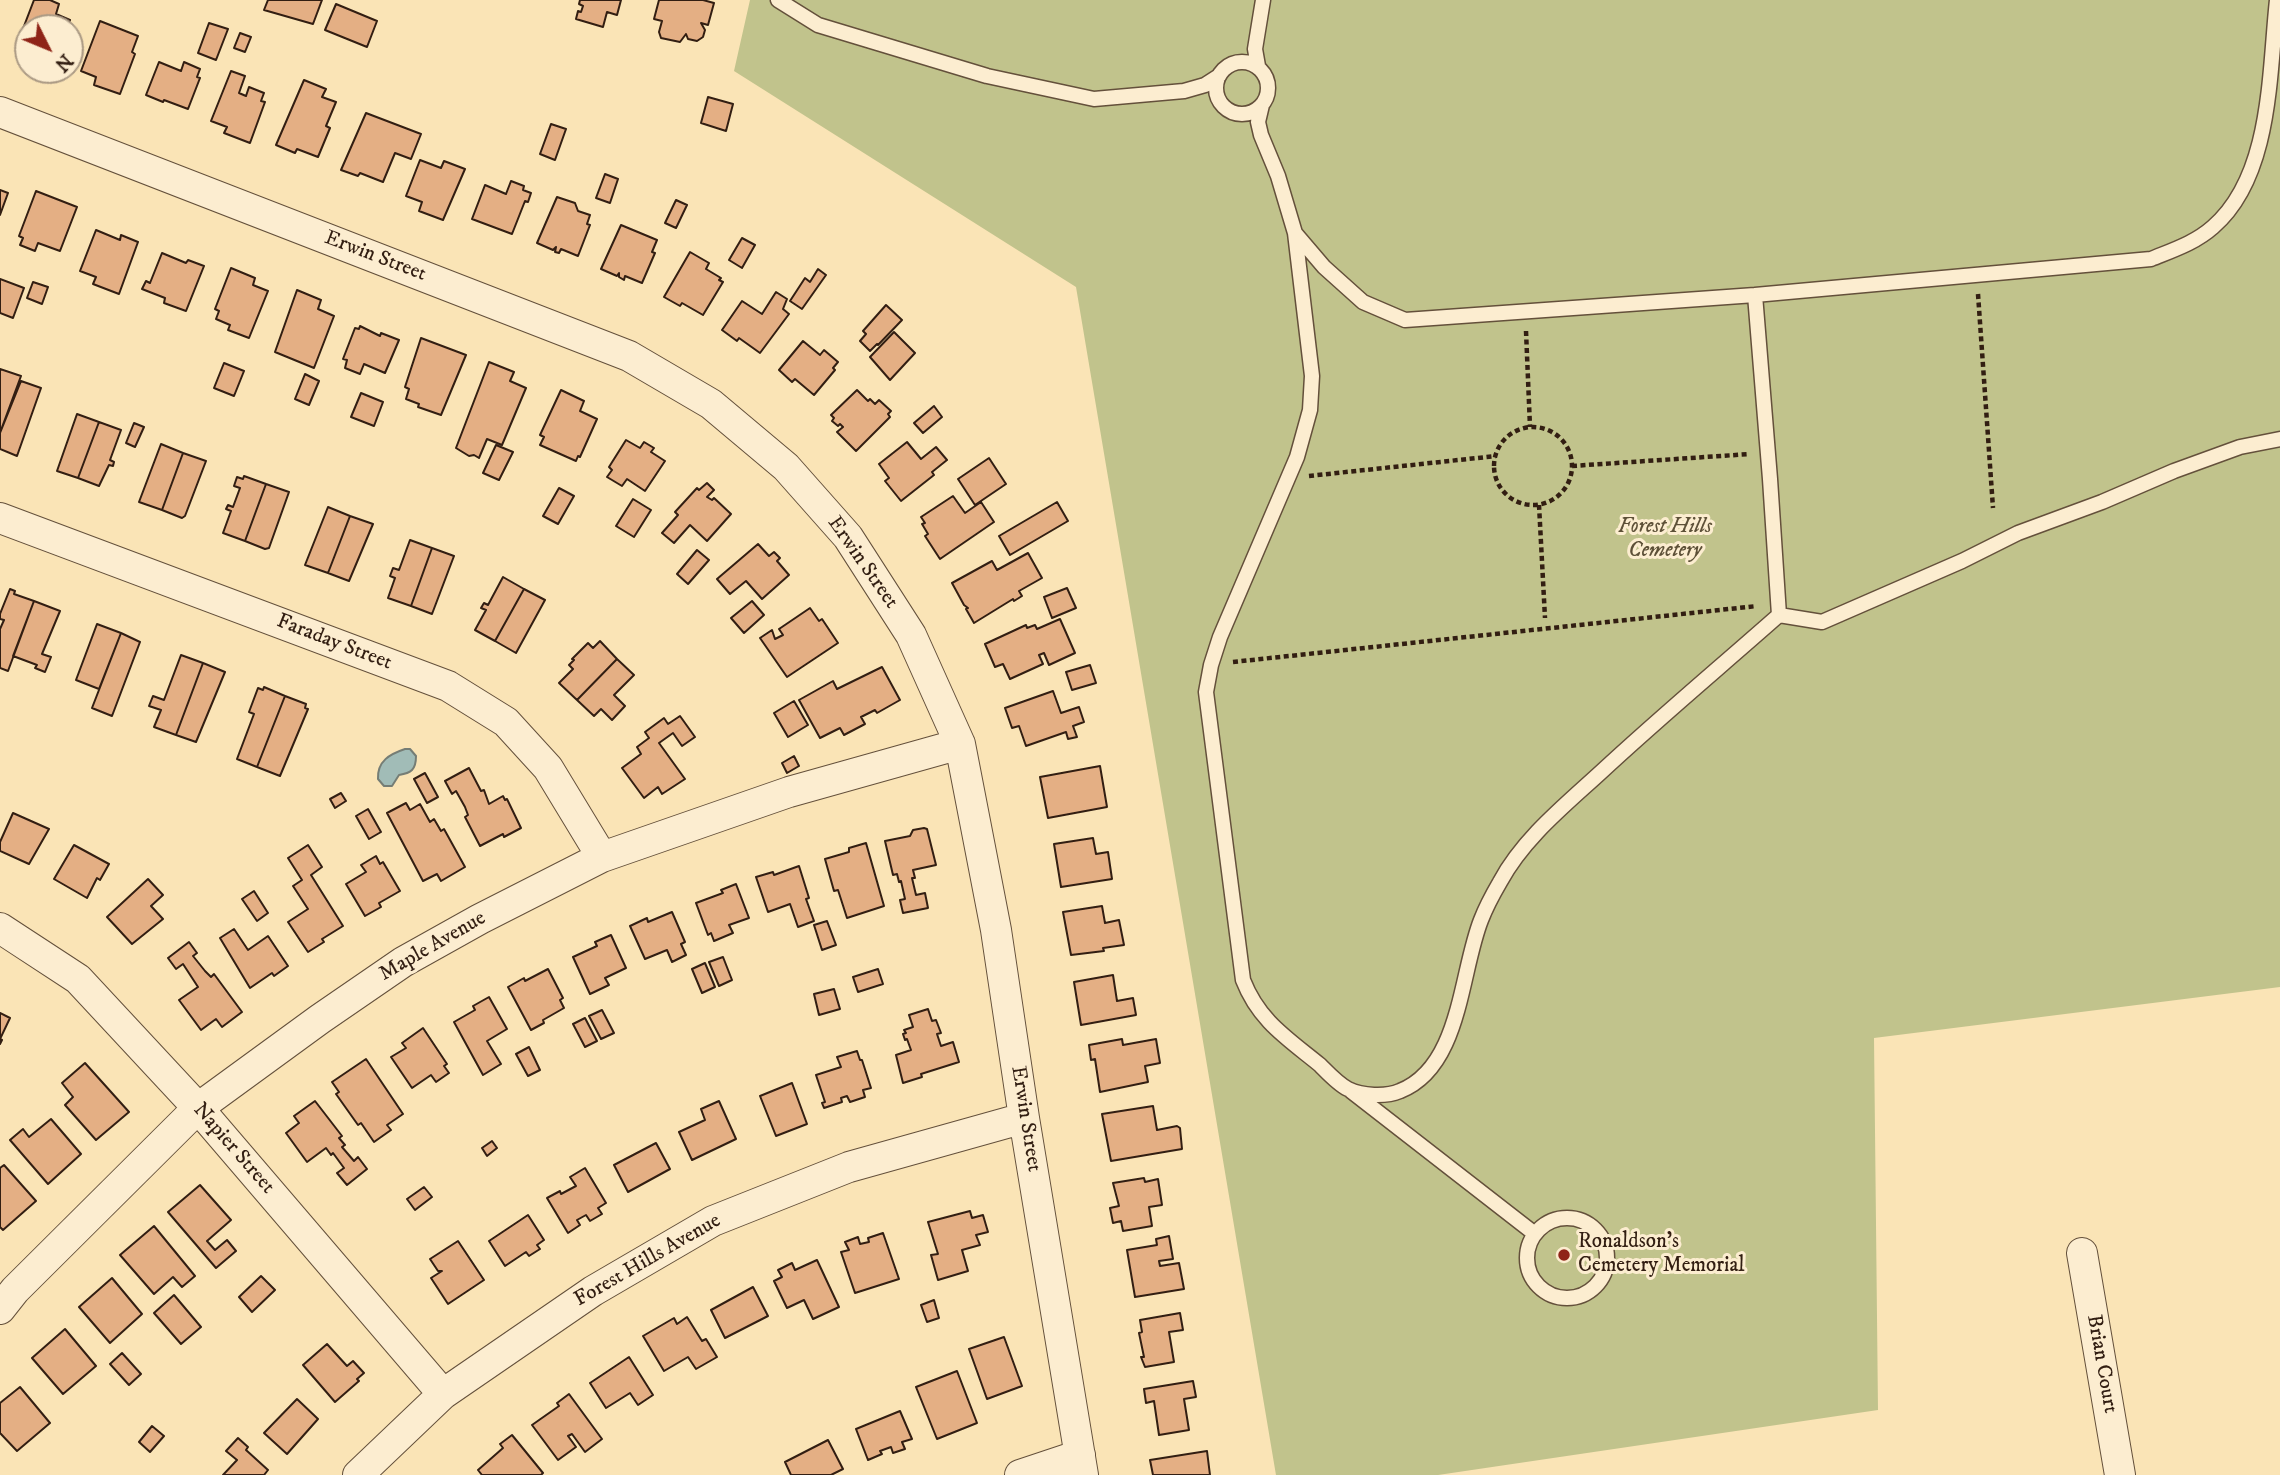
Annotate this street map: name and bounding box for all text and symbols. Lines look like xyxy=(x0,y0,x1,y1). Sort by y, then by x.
north arrow xyxy=(14,14,84,84)
text: N xyxy=(50,49,77,76)
street label: Erwin Street xyxy=(321,226,429,288)
street label: Erwin Street xyxy=(821,512,903,614)
park label: Forest Hills Cemetery xyxy=(1618,515,1712,565)
street label: Faraday Street xyxy=(273,609,395,677)
street label: Maple Avenue xyxy=(375,906,491,988)
street label: Erwin Street xyxy=(1004,1064,1046,1174)
street label: Napier Street xyxy=(187,1098,279,1200)
street label: Forest Hills Avenue xyxy=(570,1209,726,1313)
place label: Ronaldson's Cemetery Memorial xyxy=(1578,1230,1745,1280)
marker: Ronaldson's Cemetery Memorial xyxy=(1556,1247,1572,1263)
street label: Brian Court xyxy=(2080,1313,2122,1415)

